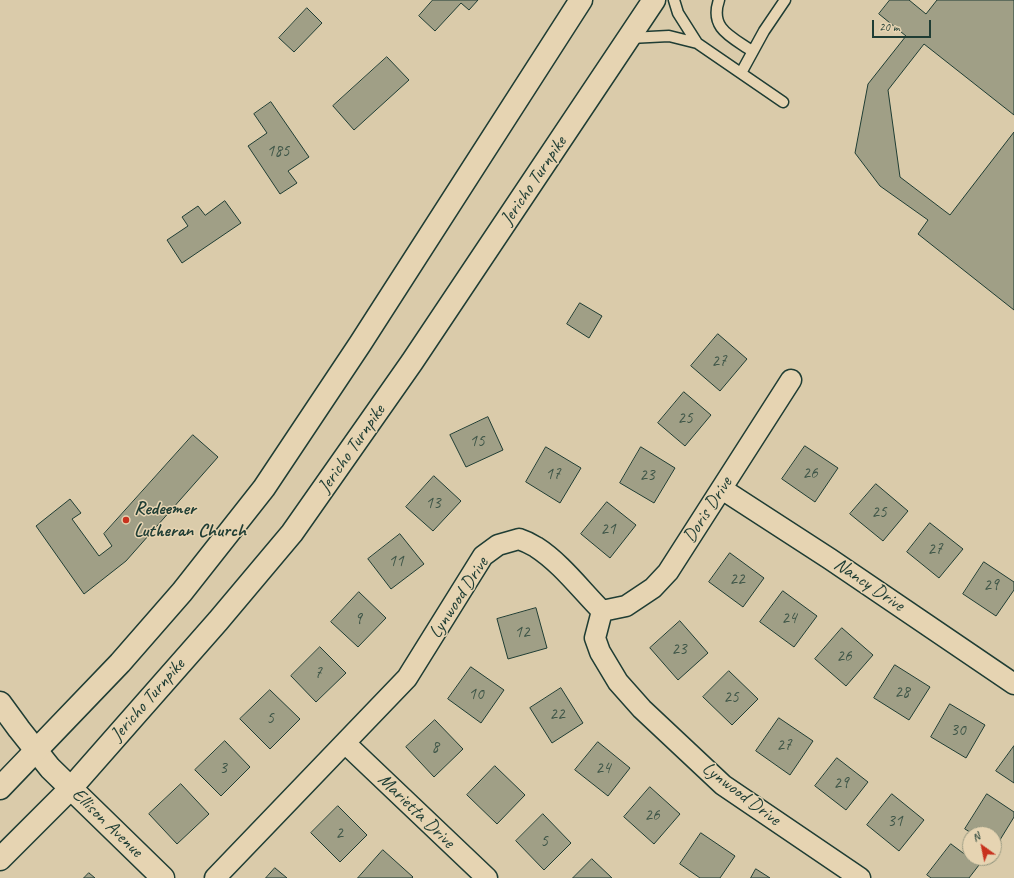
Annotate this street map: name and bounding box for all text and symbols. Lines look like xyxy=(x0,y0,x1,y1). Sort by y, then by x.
scale bar xyxy=(874,12,933,38)
text: 20 m xyxy=(879,19,899,35)
street label: Jericho Turnpike xyxy=(496,132,572,230)
house number: 185 xyxy=(267,142,289,162)
house number: 27 xyxy=(711,352,727,372)
street label: Jericho Turnpike xyxy=(313,401,391,497)
house number: 25 xyxy=(677,409,693,429)
house number: 15 xyxy=(469,432,485,452)
house number: 26 xyxy=(802,464,818,484)
house number: 17 xyxy=(545,465,561,485)
house number: 23 xyxy=(639,466,655,486)
street label: Doris Drive xyxy=(678,473,738,547)
house number: 13 xyxy=(425,494,441,514)
place label: Redeemer Lutheran Church xyxy=(134,498,246,542)
house number: 25 xyxy=(871,503,887,523)
marker: Redeemer Lutheran Church xyxy=(121,515,131,525)
house number: 21 xyxy=(600,520,616,540)
house number: 27 xyxy=(927,540,943,560)
house number: 11 xyxy=(388,552,404,572)
street label: Lynwood Drive xyxy=(424,553,494,643)
street label: Nancy Drive xyxy=(829,553,909,617)
house number: 22 xyxy=(729,570,745,590)
house number: 29 xyxy=(983,576,999,596)
house number: 24 xyxy=(781,609,797,629)
house number: 9 xyxy=(354,610,362,630)
house number: 12 xyxy=(514,623,530,643)
house number: 23 xyxy=(671,640,687,660)
house number: 26 xyxy=(836,647,852,667)
street label: Jericho Turnpike xyxy=(106,654,190,746)
house number: 7 xyxy=(314,664,322,684)
house number: 28 xyxy=(894,683,910,703)
house number: 10 xyxy=(468,685,484,705)
house number: 25 xyxy=(723,688,739,708)
house number: 22 xyxy=(549,705,565,725)
house number: 5 xyxy=(266,709,274,729)
house number: 30 xyxy=(950,721,966,741)
house number: 27 xyxy=(776,736,792,756)
house number: 8 xyxy=(431,738,439,758)
street label: Lynwood Drive xyxy=(697,757,785,831)
house number: 3 xyxy=(219,759,227,779)
house number: 24 xyxy=(595,759,611,779)
street label: Marietta Drive xyxy=(373,769,459,853)
house number: 29 xyxy=(833,774,849,794)
street label: Ellison Avenue xyxy=(67,784,147,862)
house number: 26 xyxy=(644,806,660,826)
house number: 31 xyxy=(887,812,903,832)
house number: 2 xyxy=(335,824,343,844)
north arrow xyxy=(962,826,1002,866)
text: N xyxy=(969,829,983,845)
house number: 5 xyxy=(540,832,548,852)

